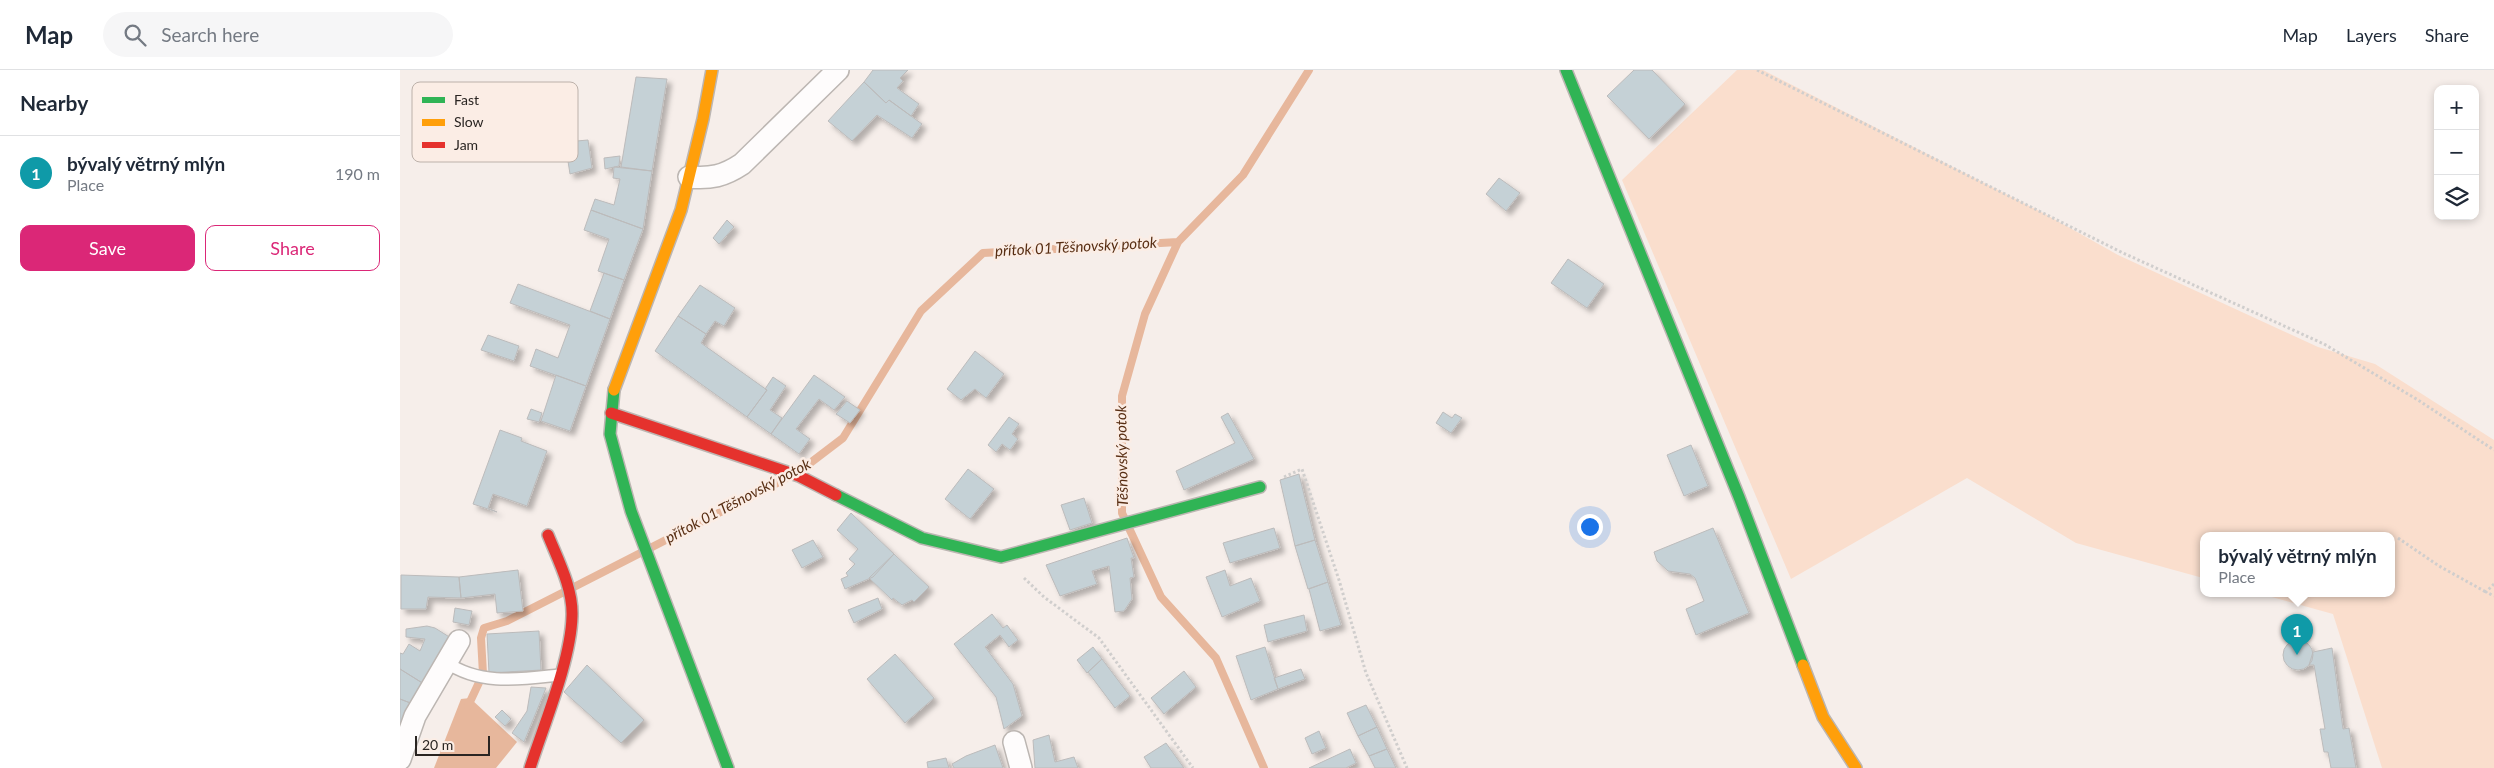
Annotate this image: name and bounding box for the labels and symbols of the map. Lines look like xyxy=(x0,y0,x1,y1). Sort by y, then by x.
legend xyxy=(412,82,578,162)
text: Fast xyxy=(454,91,479,108)
text: Slow xyxy=(454,113,484,130)
text: Jam xyxy=(454,136,478,153)
water label: přítok 01 Těšnovský potok xyxy=(995,233,1158,259)
water label: Těšnovský potok xyxy=(1111,404,1131,507)
water label: přítok 01 Těšnovský potok xyxy=(662,454,814,546)
your location xyxy=(1577,514,1603,540)
pin: 1 xyxy=(2281,614,2313,655)
scale bar xyxy=(415,733,490,756)

